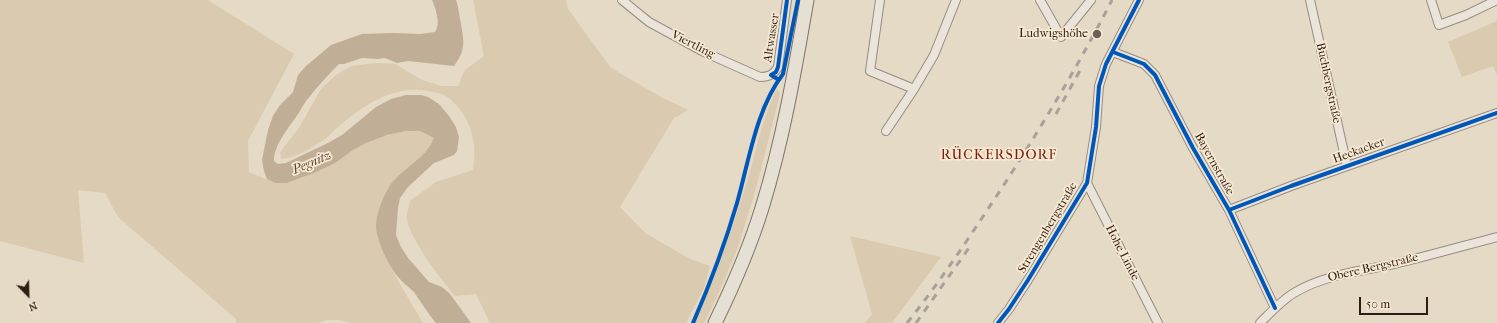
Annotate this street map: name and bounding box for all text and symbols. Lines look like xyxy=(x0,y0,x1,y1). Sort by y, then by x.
street label: Altwasser xyxy=(761,12,783,64)
place label: Ludwigshöhe xyxy=(1019,27,1088,41)
street label: Viertling xyxy=(669,28,717,62)
marker: Ludwigshöhe xyxy=(1091,28,1103,40)
street label: Buchbergstraße xyxy=(1312,41,1344,125)
street label: Bayernstraße xyxy=(1191,130,1237,198)
street label: Heckacker xyxy=(1331,135,1387,167)
water label: Pegnitz xyxy=(290,148,334,178)
district label: RÜCKERSDORF xyxy=(941,148,1057,164)
street label: Strengenbergstraße xyxy=(1015,180,1081,276)
street label: Hohe Linde xyxy=(1102,223,1142,283)
street label: Obere Bergstraße xyxy=(1326,251,1420,285)
north arrow xyxy=(8,275,48,315)
scale bar xyxy=(1361,289,1430,315)
text: 50 m xyxy=(1366,297,1390,311)
text: N xyxy=(27,299,39,314)

